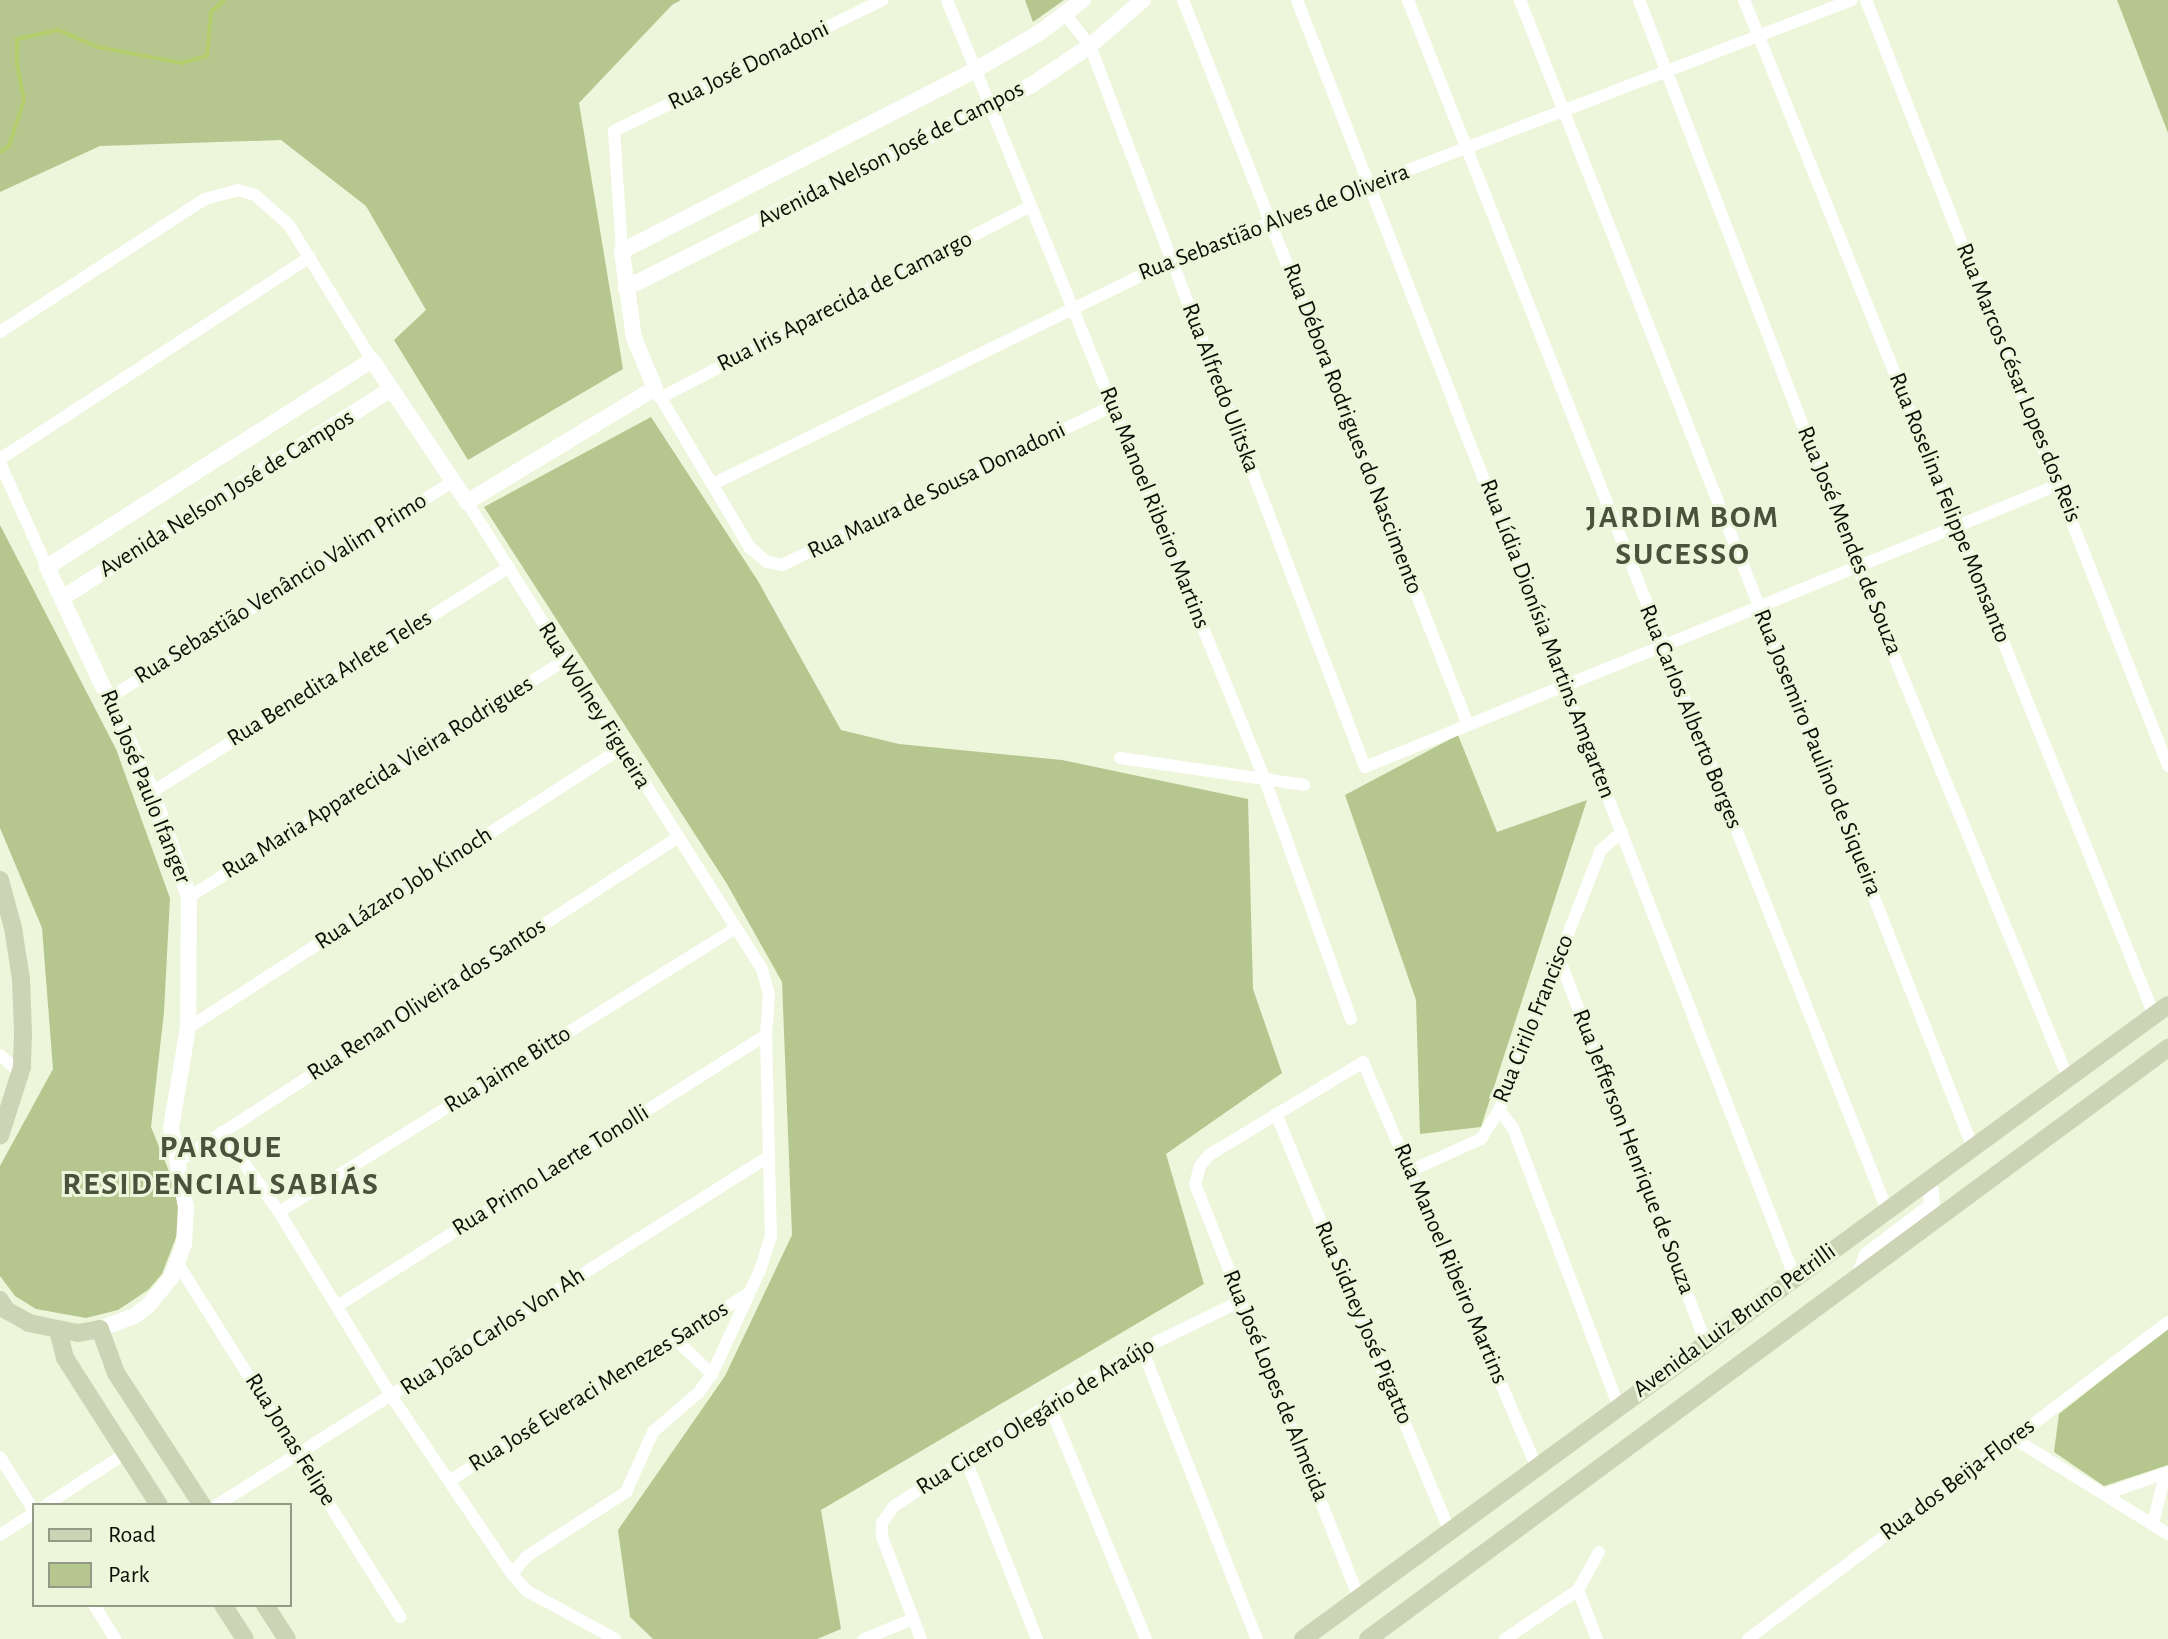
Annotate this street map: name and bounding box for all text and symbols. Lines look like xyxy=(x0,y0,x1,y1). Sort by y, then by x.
street label: Rua José Donadoni xyxy=(664,15,834,117)
street label: Avenida Nelson José de Campos xyxy=(753,75,1029,235)
street label: Rua Sebastião Alves de Oliveira xyxy=(1134,158,1414,288)
street label: Rua Iris Aparecida de Camargo xyxy=(713,225,977,379)
street label: Rua Marcos César Lopes dos Reis xyxy=(1949,239,2087,527)
street label: Rua Débora Rodrigues do Nascimento xyxy=(1275,260,1429,598)
street label: Rua Alfredo Ulitska xyxy=(1174,299,1266,477)
street label: Rua Roselina Felippe Monsanto xyxy=(1882,369,2016,647)
street label: Rua Manoel Ribeiro Martins xyxy=(1092,383,1216,633)
street label: Avenida Nelson José de Campos xyxy=(94,404,360,584)
street label: Rua Maura de Sousa Donadoni xyxy=(803,416,1071,566)
street label: Rua José Mendes de Souza xyxy=(1790,422,1908,660)
street label: Rua Lídia Dionísia Martins Amgarten xyxy=(1473,475,1621,803)
street label: Rua Sebastião Venâncio Valim Primo xyxy=(129,487,433,691)
district label: JARDIM BOM SUCESSO xyxy=(1586,499,1780,574)
street label: Rua Carlos Alberto Borges xyxy=(1632,601,1748,833)
street label: Rua Benedita Arlete Teles xyxy=(222,604,438,754)
street label: Rua Josemiro Paulino de Siqueira xyxy=(1746,605,1888,901)
street label: Rua Wolney Figueira xyxy=(531,617,657,795)
street label: Rua Maria Apparecida Vieira Rodrigues xyxy=(217,670,539,886)
street label: Rua José Paulo Ifanger xyxy=(93,686,197,888)
street label: Rua Lázaro Job Kinoch xyxy=(310,821,498,957)
street label: Rua Renan Oliveira dos Santos xyxy=(302,912,552,1088)
street label: Rua Cirilo Francisco xyxy=(1487,931,1581,1107)
street label: Rua Jefferson Henrique de Souza xyxy=(1565,1005,1701,1299)
street label: Rua Jaime Bitto xyxy=(439,1020,577,1120)
street label: Rua Primo Laerte Tonolli xyxy=(447,1099,655,1243)
district label: PARQUE RESIDENCIAL SABIÁS xyxy=(62,1129,380,1204)
street label: Rua Manoel Ribeiro Martins xyxy=(1386,1139,1514,1389)
street label: Rua Sidney José Pigatto xyxy=(1307,1217,1419,1429)
street label: Avenida Luiz Bruno Petrilli xyxy=(1628,1238,1842,1404)
street label: Rua João Carlos Von Ah xyxy=(395,1262,591,1402)
street label: Rua José Lopes de Almeida xyxy=(1215,1266,1335,1506)
street label: Rua José Everaci Menezes Santos xyxy=(464,1295,734,1479)
street label: Rua Cicero Olegário de Araújo xyxy=(911,1332,1161,1502)
street label: Rua Jonas Felipe xyxy=(238,1369,342,1511)
street label: Rua dos Beija-Flores xyxy=(1875,1412,2041,1548)
legend xyxy=(32,1503,292,1607)
text: Road xyxy=(108,1523,156,1547)
text: Park xyxy=(108,1563,149,1587)

